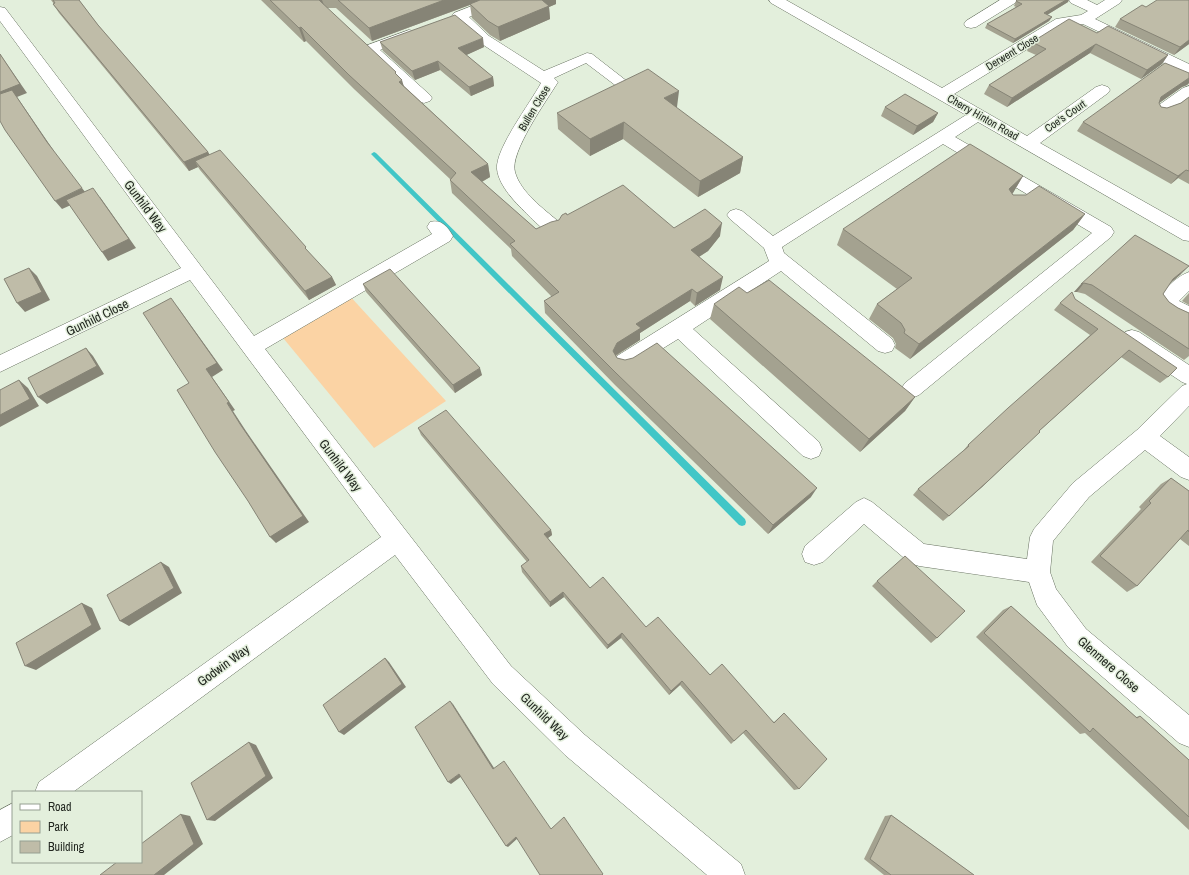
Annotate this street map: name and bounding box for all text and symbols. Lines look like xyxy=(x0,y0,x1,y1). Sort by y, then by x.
street label: Derwent Close xyxy=(983,31,1041,73)
street label: Bullen Close xyxy=(515,83,553,133)
street label: Cherry Hinton Road xyxy=(945,91,1021,143)
street label: Coe's Court xyxy=(1042,96,1089,135)
street label: Gunhild Way xyxy=(120,177,171,236)
street label: Gunhild Close xyxy=(63,295,131,340)
street label: Gunhild Way xyxy=(315,436,366,495)
street label: Glenmere Close xyxy=(1074,633,1143,696)
street label: Godwin Way xyxy=(194,640,253,690)
street label: Gunhild Way xyxy=(517,689,573,744)
legend xyxy=(12,791,142,863)
text: Road xyxy=(48,799,72,815)
text: Park xyxy=(48,819,68,835)
text: Building xyxy=(48,839,85,855)

